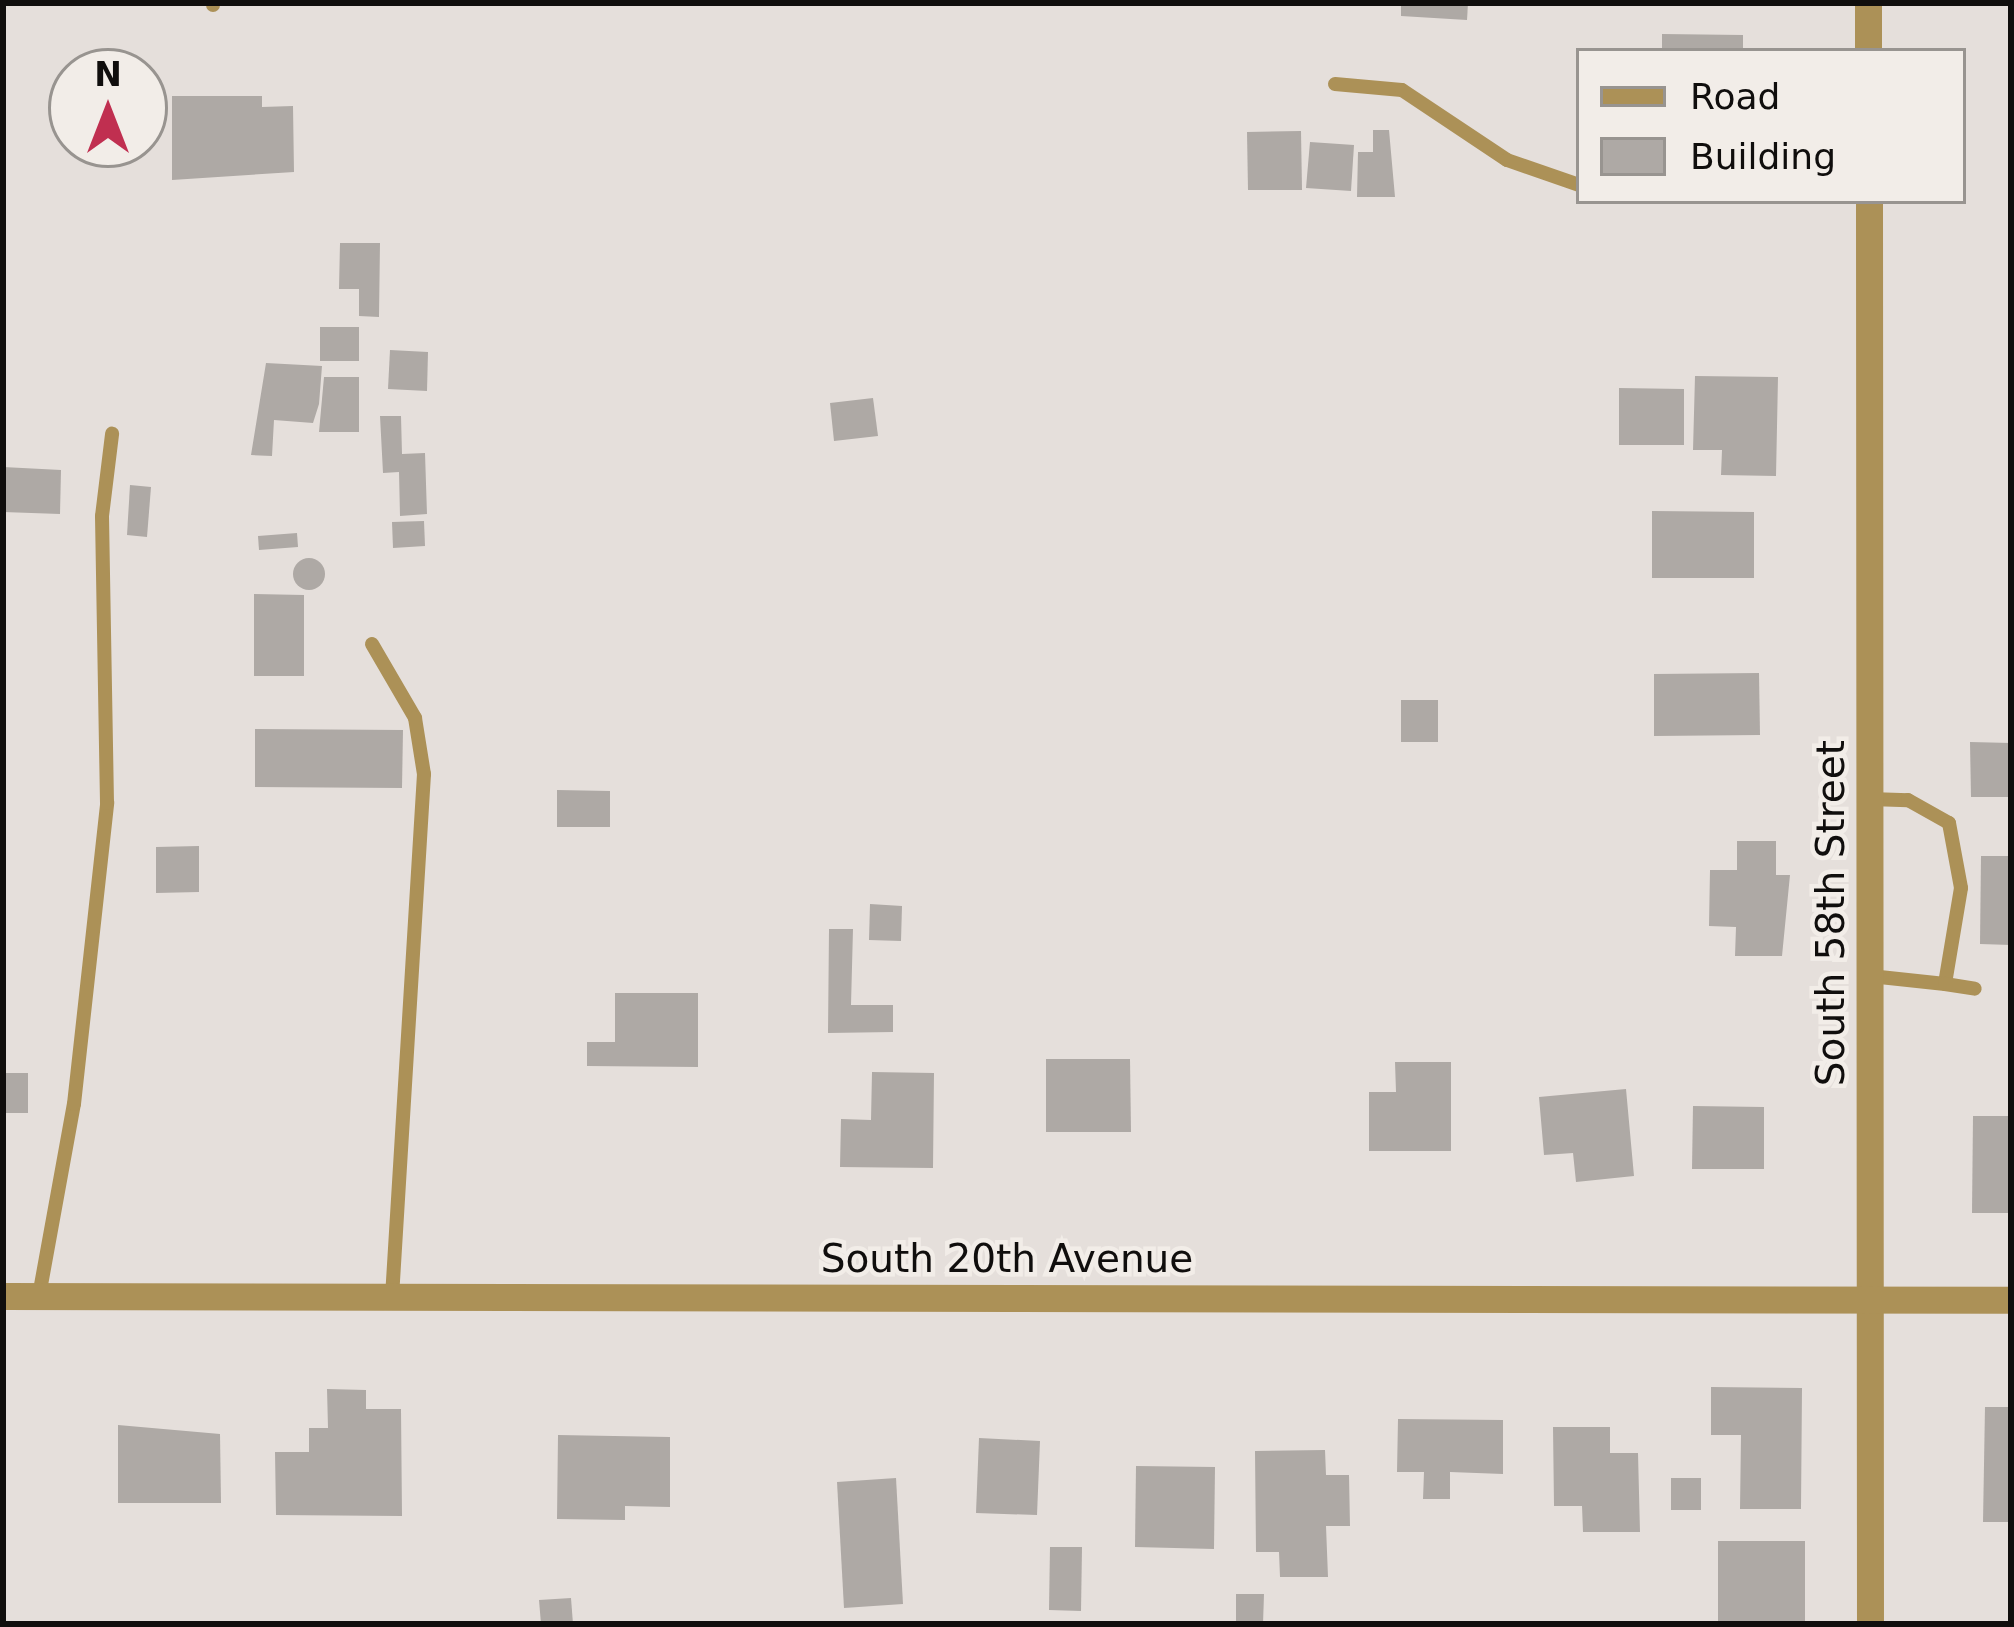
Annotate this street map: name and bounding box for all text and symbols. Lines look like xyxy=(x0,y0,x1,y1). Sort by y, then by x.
north arrow xyxy=(48,48,168,168)
legend xyxy=(1576,48,1966,204)
text: N xyxy=(94,55,122,94)
text: Road xyxy=(1690,76,1780,117)
text: Building xyxy=(1690,136,1836,177)
street label: South 58th Street xyxy=(1808,740,1854,1086)
street label: South 20th Avenue xyxy=(821,1236,1193,1282)

